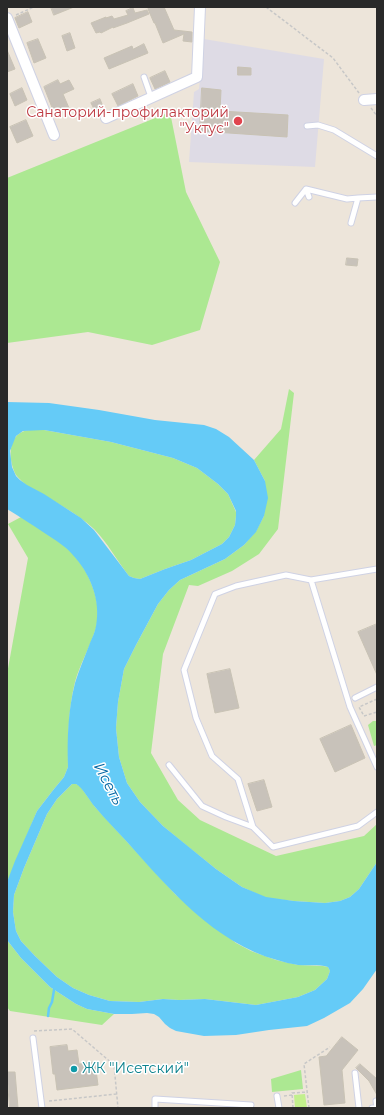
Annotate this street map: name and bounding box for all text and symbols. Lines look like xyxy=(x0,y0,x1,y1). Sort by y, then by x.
place label: Санаторий-профилакторий "Уктус" xyxy=(26,105,229,138)
marker: Санаторий-профилакторий "Уктус" xyxy=(232,115,244,127)
water label: Исеть xyxy=(89,760,127,808)
place label: ЖК "Исетский" xyxy=(82,1061,189,1077)
marker: ЖК "Исетский" xyxy=(69,1064,79,1074)

